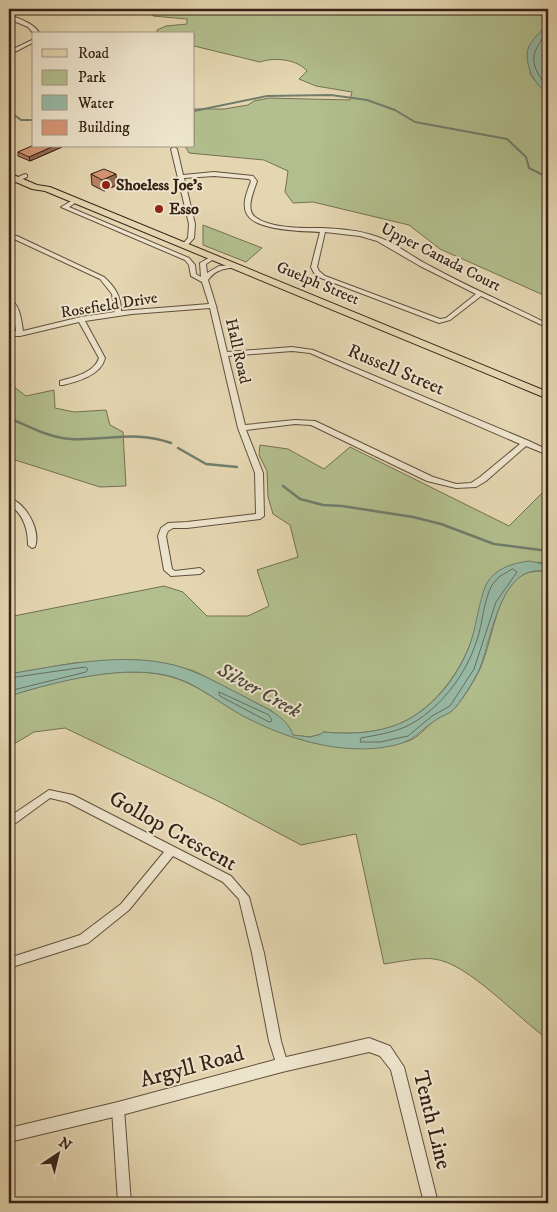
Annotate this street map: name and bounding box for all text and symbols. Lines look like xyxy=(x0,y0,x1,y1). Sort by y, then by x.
legend xyxy=(32,32,195,148)
text: Road xyxy=(78,44,110,63)
text: Park xyxy=(78,68,107,87)
text: Water xyxy=(77,94,114,113)
text: Building xyxy=(78,118,130,137)
place label: Shoeless Joe's xyxy=(116,175,203,195)
marker: Shoeless Joe's xyxy=(100,179,112,191)
place label: Esso xyxy=(169,199,199,219)
marker: Esso xyxy=(153,203,165,215)
street label: Upper Canada Court xyxy=(378,218,504,296)
street label: Guelph Street xyxy=(274,257,362,309)
street label: Rosefield Drive xyxy=(59,287,159,323)
street label: Hall Road xyxy=(221,316,255,386)
street label: Russell Street xyxy=(344,339,448,401)
water label: Silver Creek xyxy=(212,657,306,724)
street label: Gollop Crescent xyxy=(104,785,242,877)
street label: Argyll Road xyxy=(137,1040,247,1094)
street label: Tenth Line xyxy=(407,1068,457,1172)
north arrow xyxy=(32,1130,82,1180)
text: N xyxy=(55,1133,75,1155)

